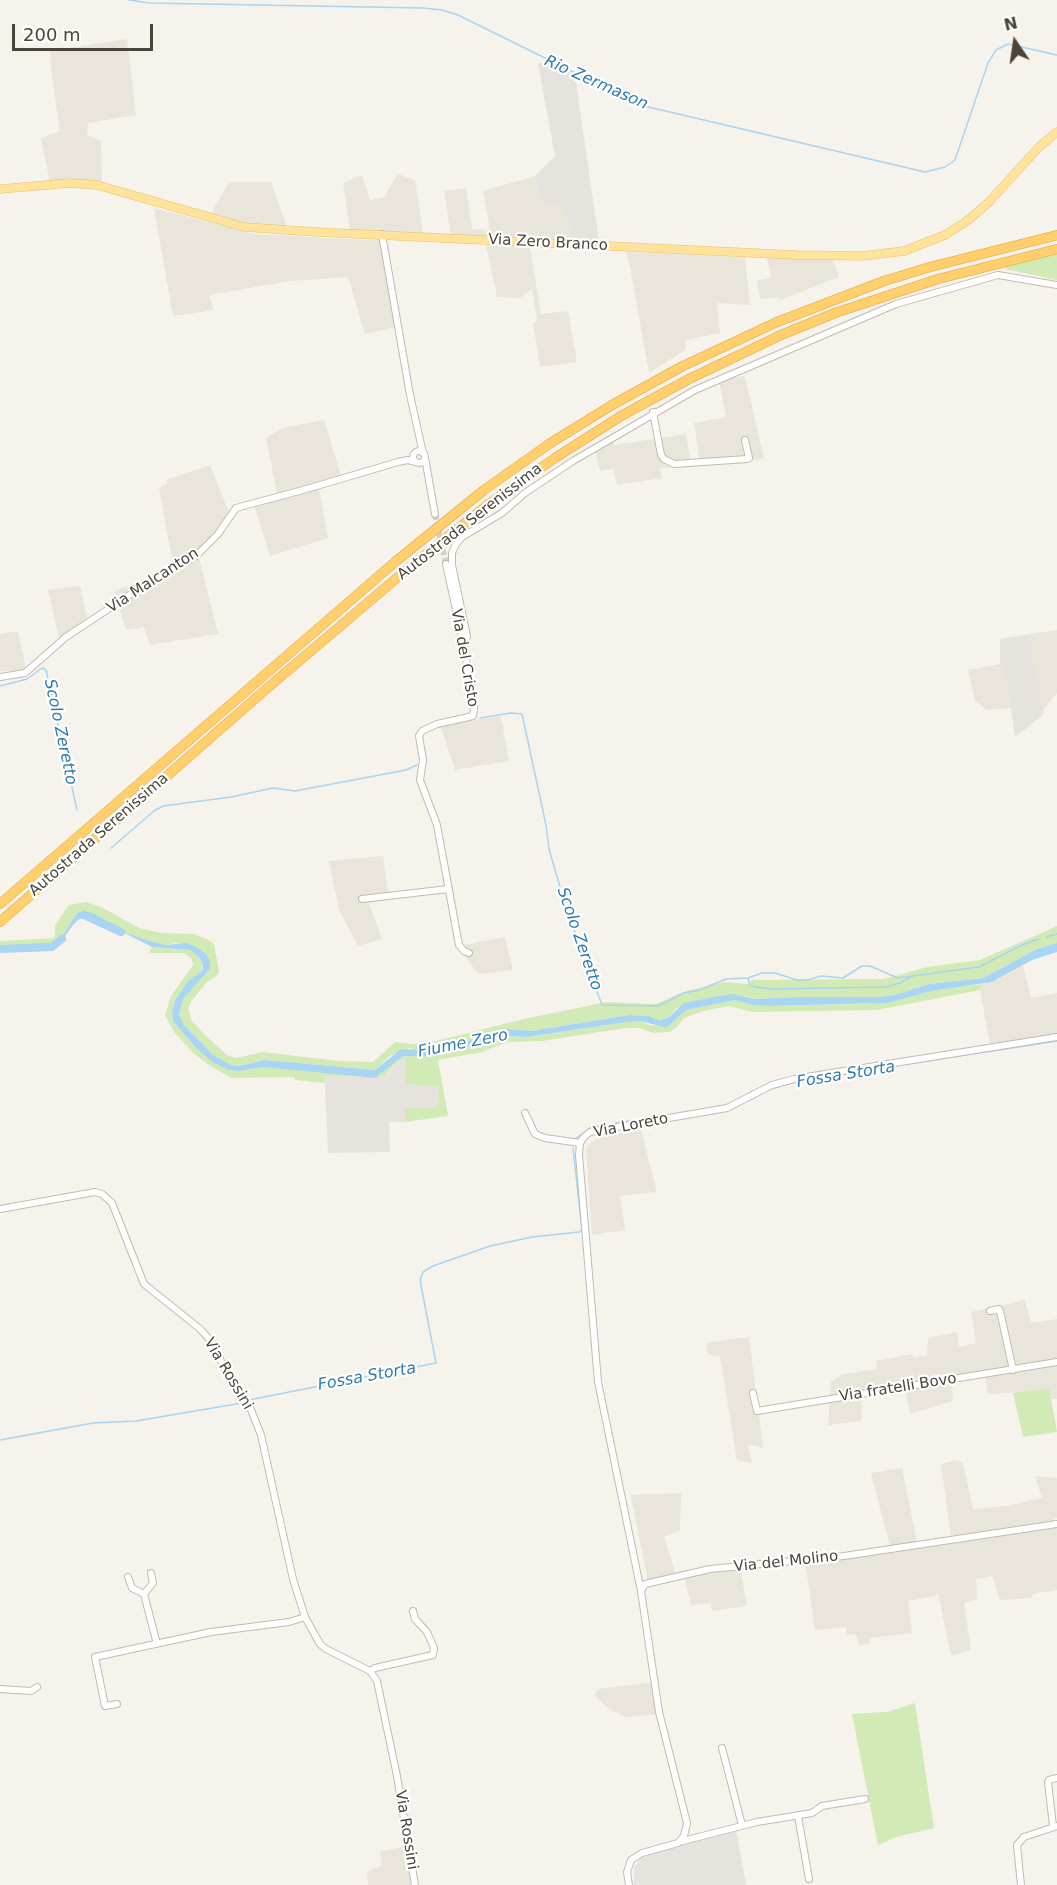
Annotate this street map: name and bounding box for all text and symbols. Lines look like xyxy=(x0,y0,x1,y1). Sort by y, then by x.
scale bar xyxy=(15,12,156,50)
north arrow xyxy=(985,12,1045,72)
text: N xyxy=(1002,13,1019,35)
text: 200 m xyxy=(23,24,81,45)
water label: Rio Zermason xyxy=(541,52,651,114)
street label: Via Zero Branco xyxy=(488,231,608,255)
street label: Autostrada Serenissima xyxy=(394,460,546,584)
street label: Via Malcanton xyxy=(104,545,202,617)
street label: Via del Cristo xyxy=(447,607,481,709)
water label: Scolo Zeretto xyxy=(39,677,81,787)
street label: Autostrada Serenissima xyxy=(26,770,172,900)
water label: Scolo Zeretto xyxy=(552,885,606,993)
water label: Fiume Zero xyxy=(416,1026,510,1062)
water label: Fossa Storta xyxy=(795,1058,897,1092)
street label: Via Loreto xyxy=(592,1110,670,1142)
street label: Via Rossini xyxy=(200,1335,256,1413)
water label: Fossa Storta xyxy=(316,1359,418,1395)
street label: Via fratelli Bovo xyxy=(838,1370,958,1406)
street label: Via del Molino xyxy=(733,1548,839,1576)
street label: Via Rossini xyxy=(391,1789,421,1871)

